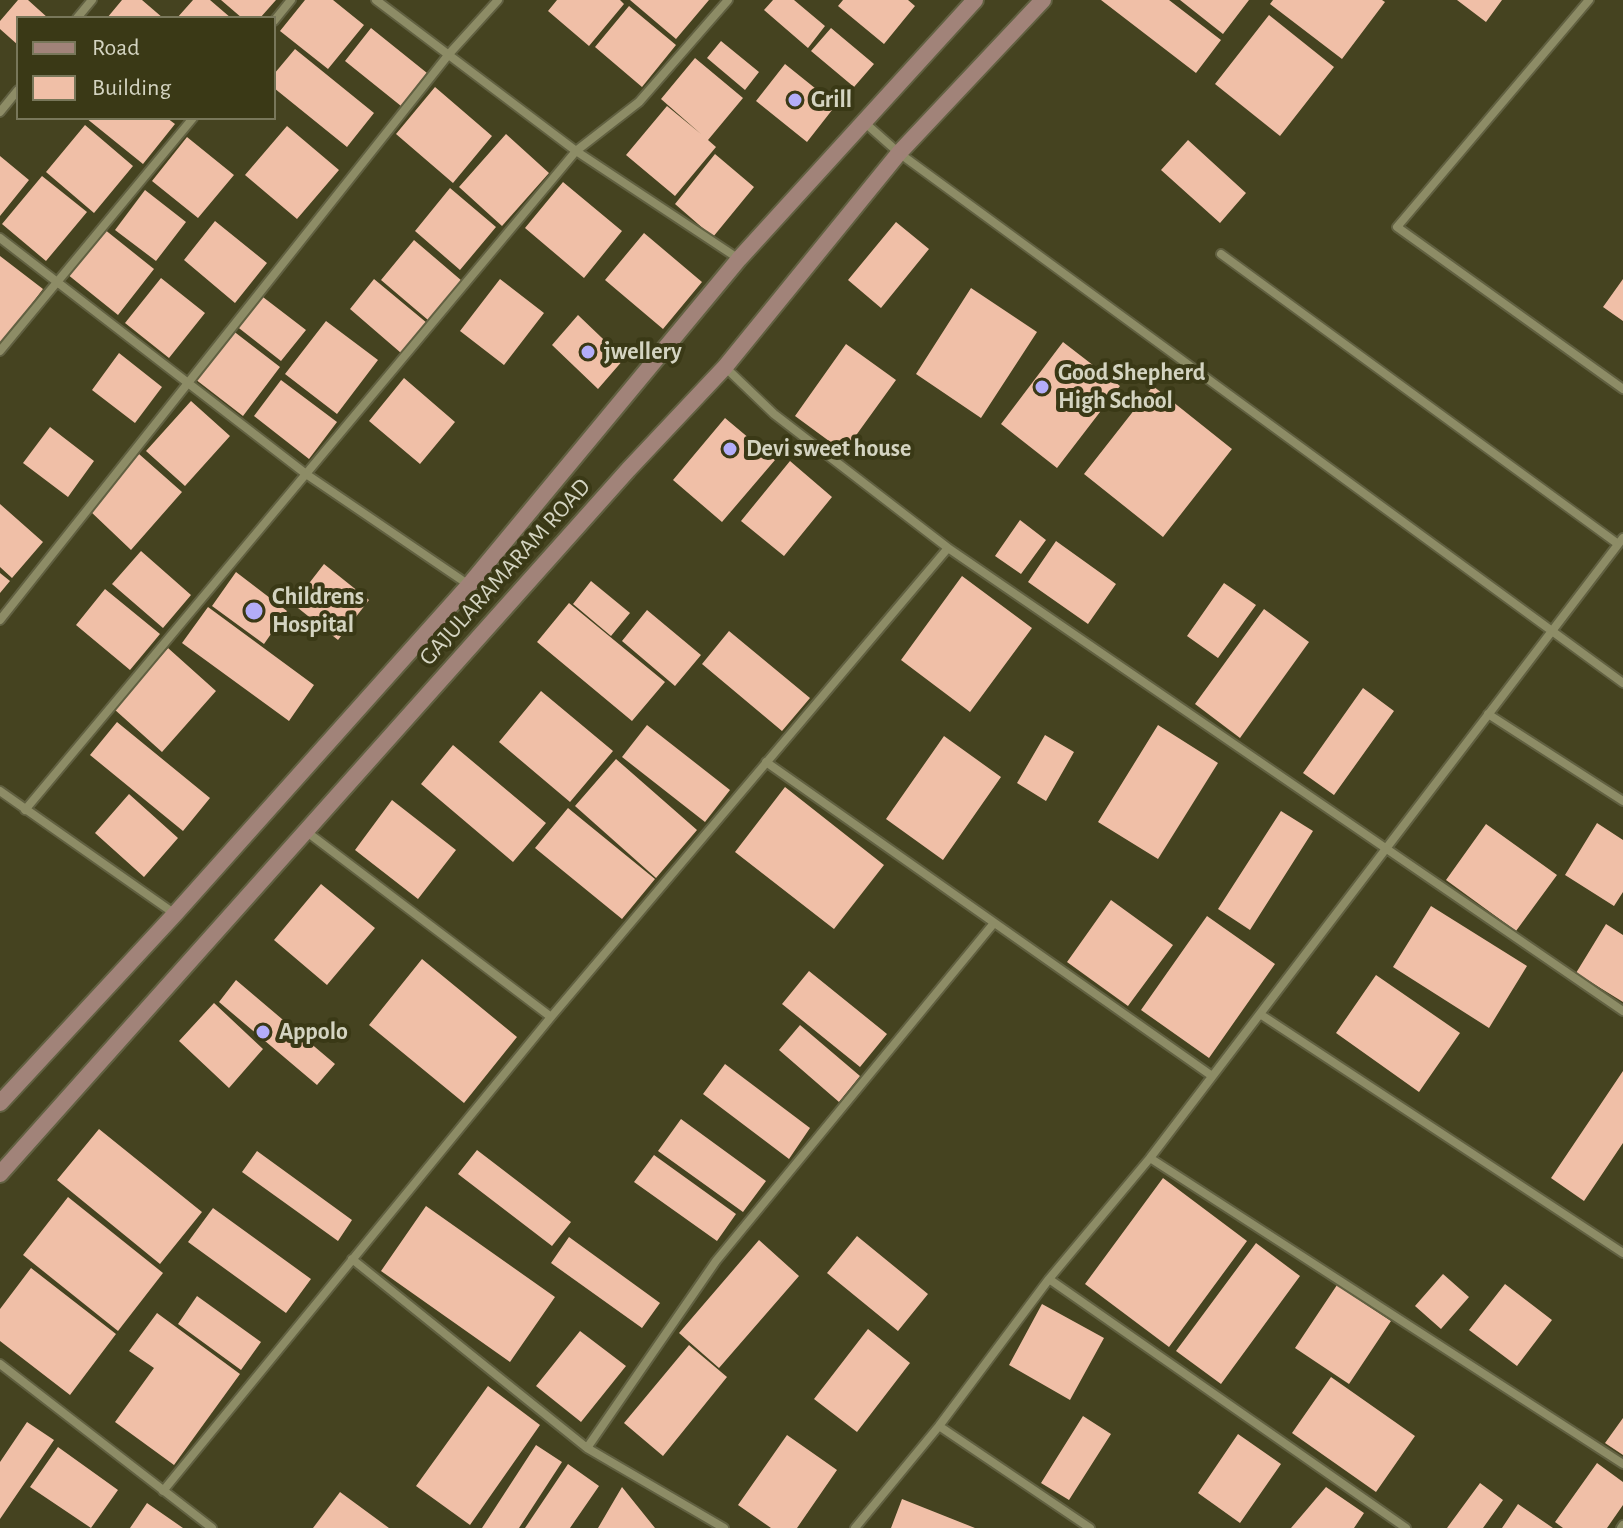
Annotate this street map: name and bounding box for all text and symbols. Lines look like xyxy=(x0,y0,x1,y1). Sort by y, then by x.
legend xyxy=(16,16,276,120)
text: Road xyxy=(92,36,140,60)
text: Building xyxy=(92,76,171,100)
place label: Grill xyxy=(811,86,852,114)
marker: Grill xyxy=(786,91,804,109)
place label: jwellery xyxy=(604,338,682,366)
marker: jwellery xyxy=(579,343,597,361)
place label: Good Shepherd High School xyxy=(1058,359,1205,415)
marker: Good Shepherd High School xyxy=(1033,378,1051,396)
place label: Devi sweet house xyxy=(746,435,911,463)
marker: Devi sweet house xyxy=(721,440,739,458)
street label: GAJULARAMARAM ROAD xyxy=(413,472,597,672)
place label: Childrens Hospital xyxy=(272,583,364,639)
marker: Childrens Hospital xyxy=(243,600,265,622)
place label: Appolo xyxy=(279,1018,348,1046)
marker: Appolo xyxy=(254,1023,272,1041)

